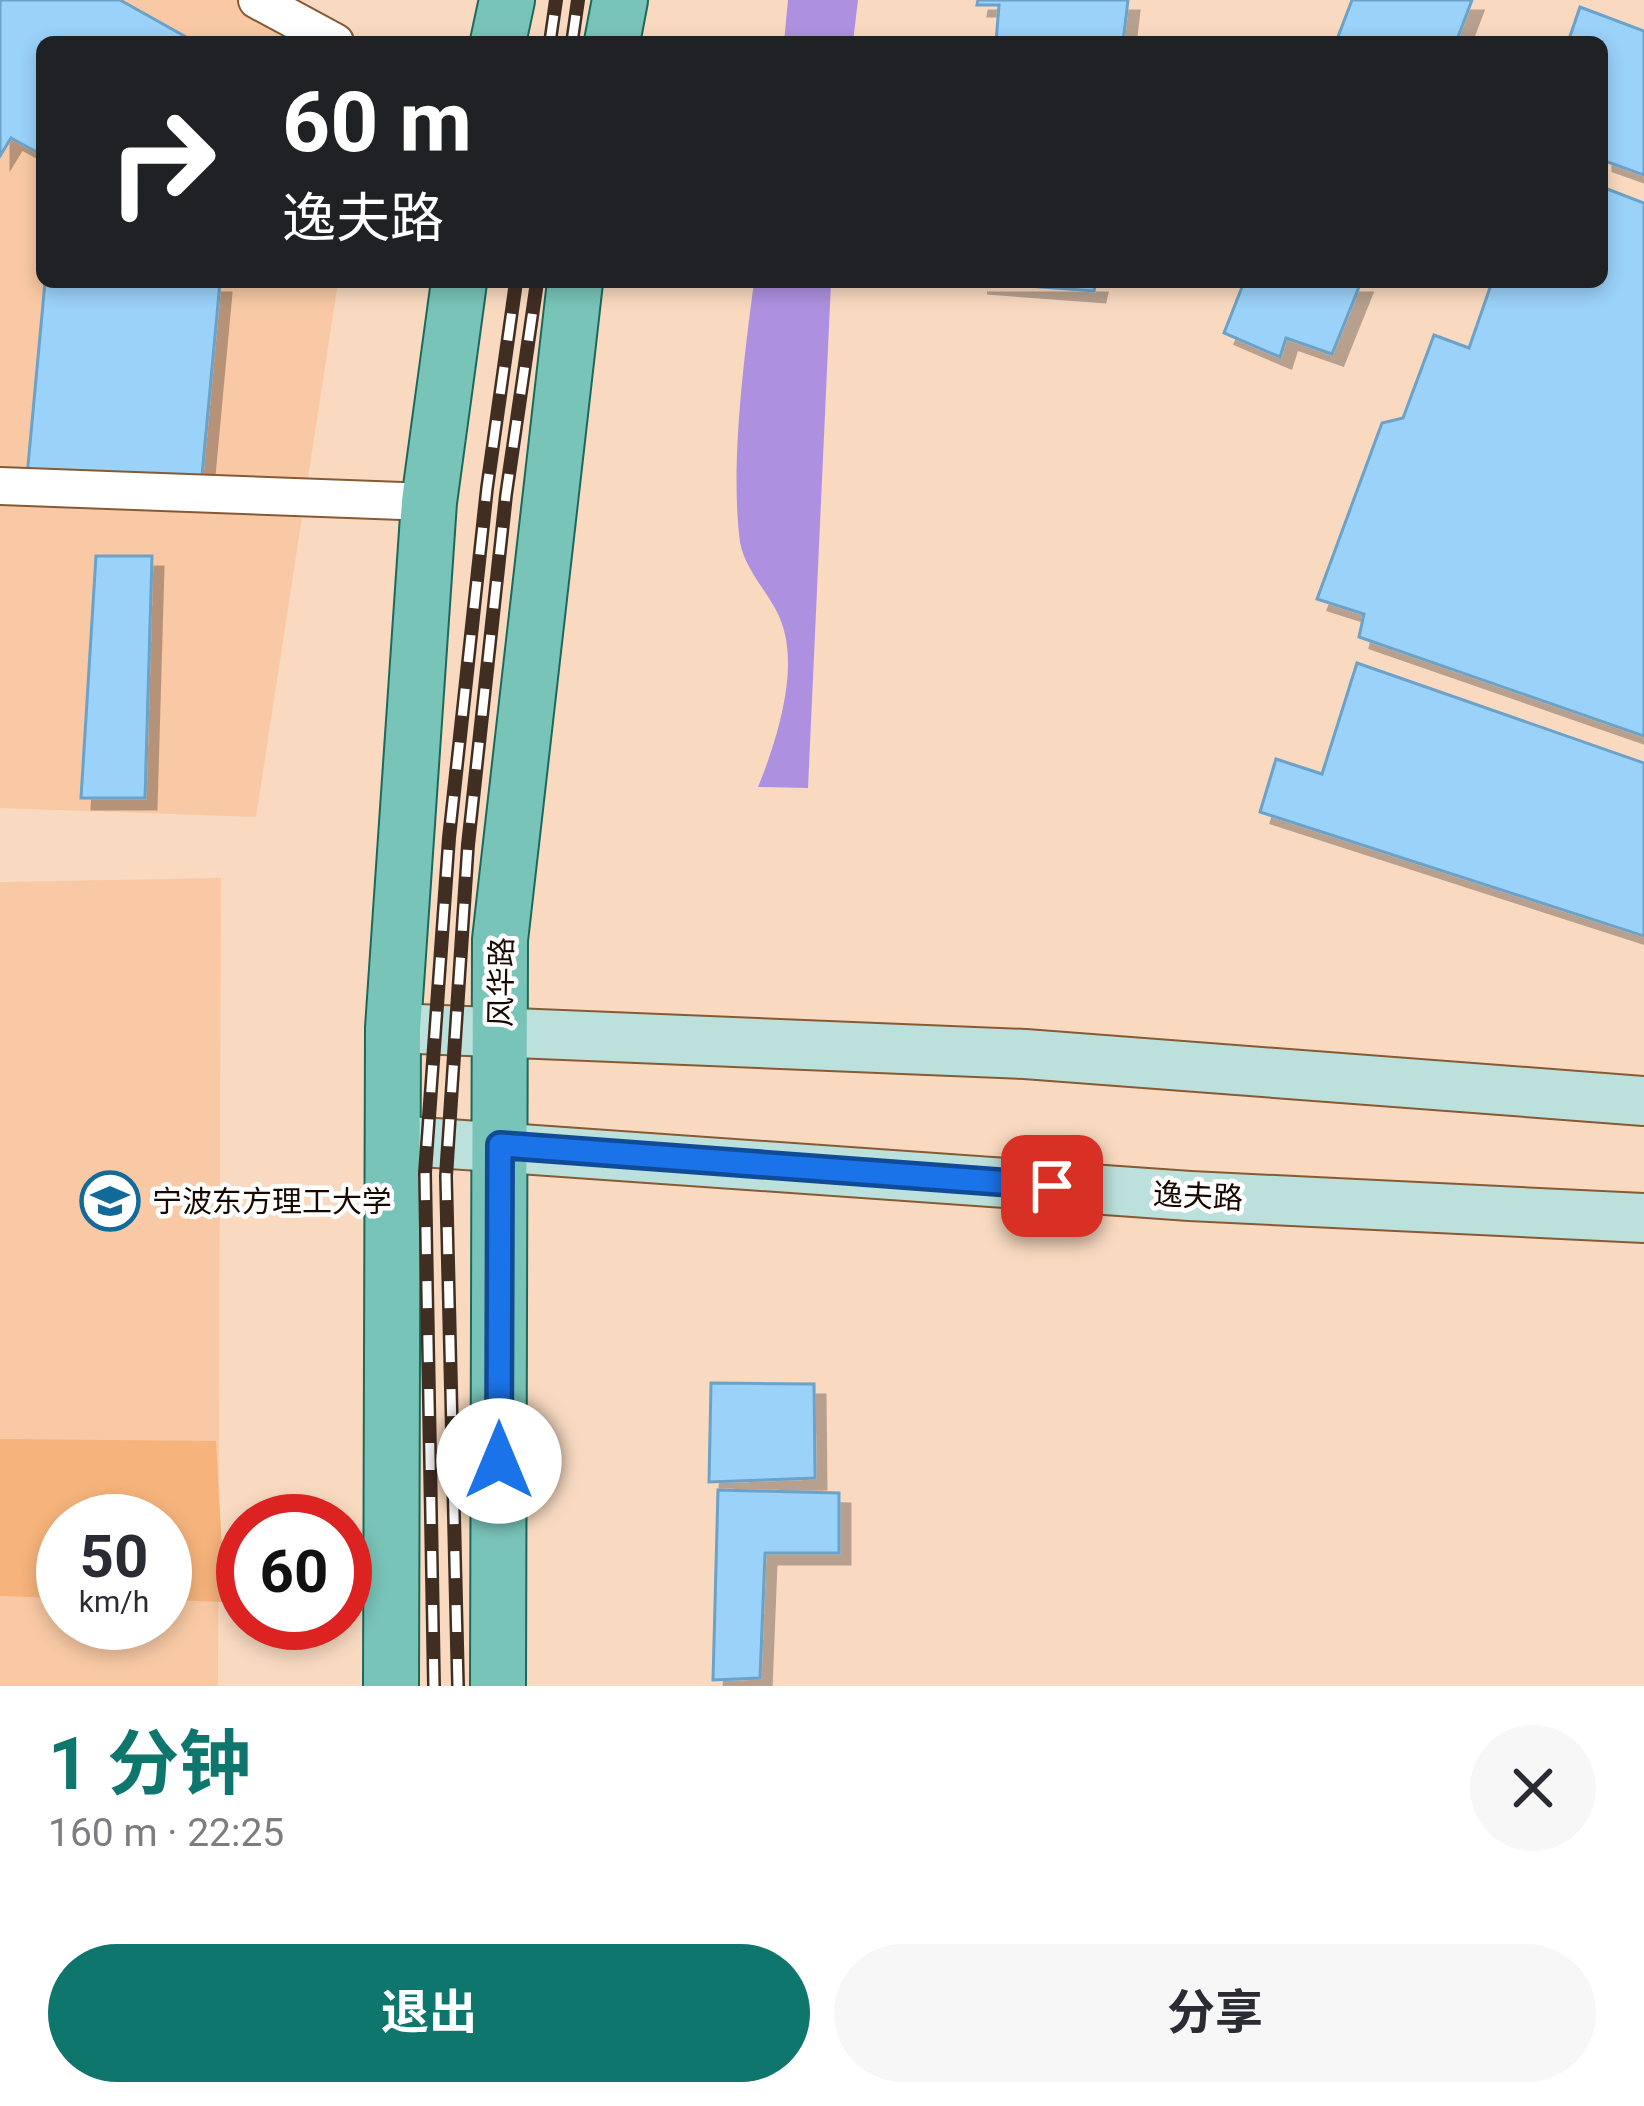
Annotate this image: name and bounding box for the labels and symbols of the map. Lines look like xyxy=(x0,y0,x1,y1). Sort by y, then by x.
street label: 风华路 xyxy=(483,937,519,1027)
pin xyxy=(1001,1135,1103,1237)
school or university icon: 宁波东方理工大学 xyxy=(79,1170,141,1232)
street label: 逸夫路 xyxy=(1152,1176,1244,1216)
place label: 宁波东方理工大学 xyxy=(152,1184,392,1219)
position arrow xyxy=(436,1398,562,1524)
speed limit sign: 60 xyxy=(216,1494,372,1650)

